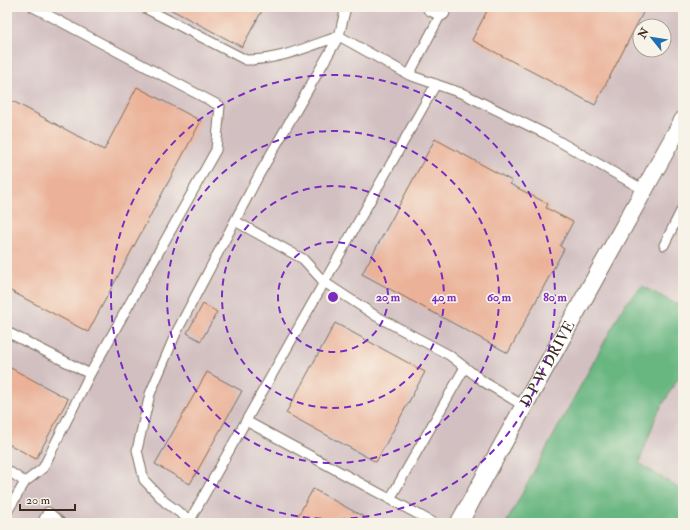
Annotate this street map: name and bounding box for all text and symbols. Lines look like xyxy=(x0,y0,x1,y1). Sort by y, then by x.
north arrow xyxy=(632,18,672,58)
text: N xyxy=(635,25,652,42)
centre of rings xyxy=(326,290,340,304)
text: 20 m xyxy=(376,290,401,305)
text: 40 m xyxy=(431,290,457,305)
text: 60 m xyxy=(487,290,512,305)
text: 80 m xyxy=(543,290,567,305)
street label: D P W DRIVE xyxy=(516,317,579,411)
scale bar xyxy=(20,486,75,512)
text: 20 m xyxy=(26,493,51,508)

